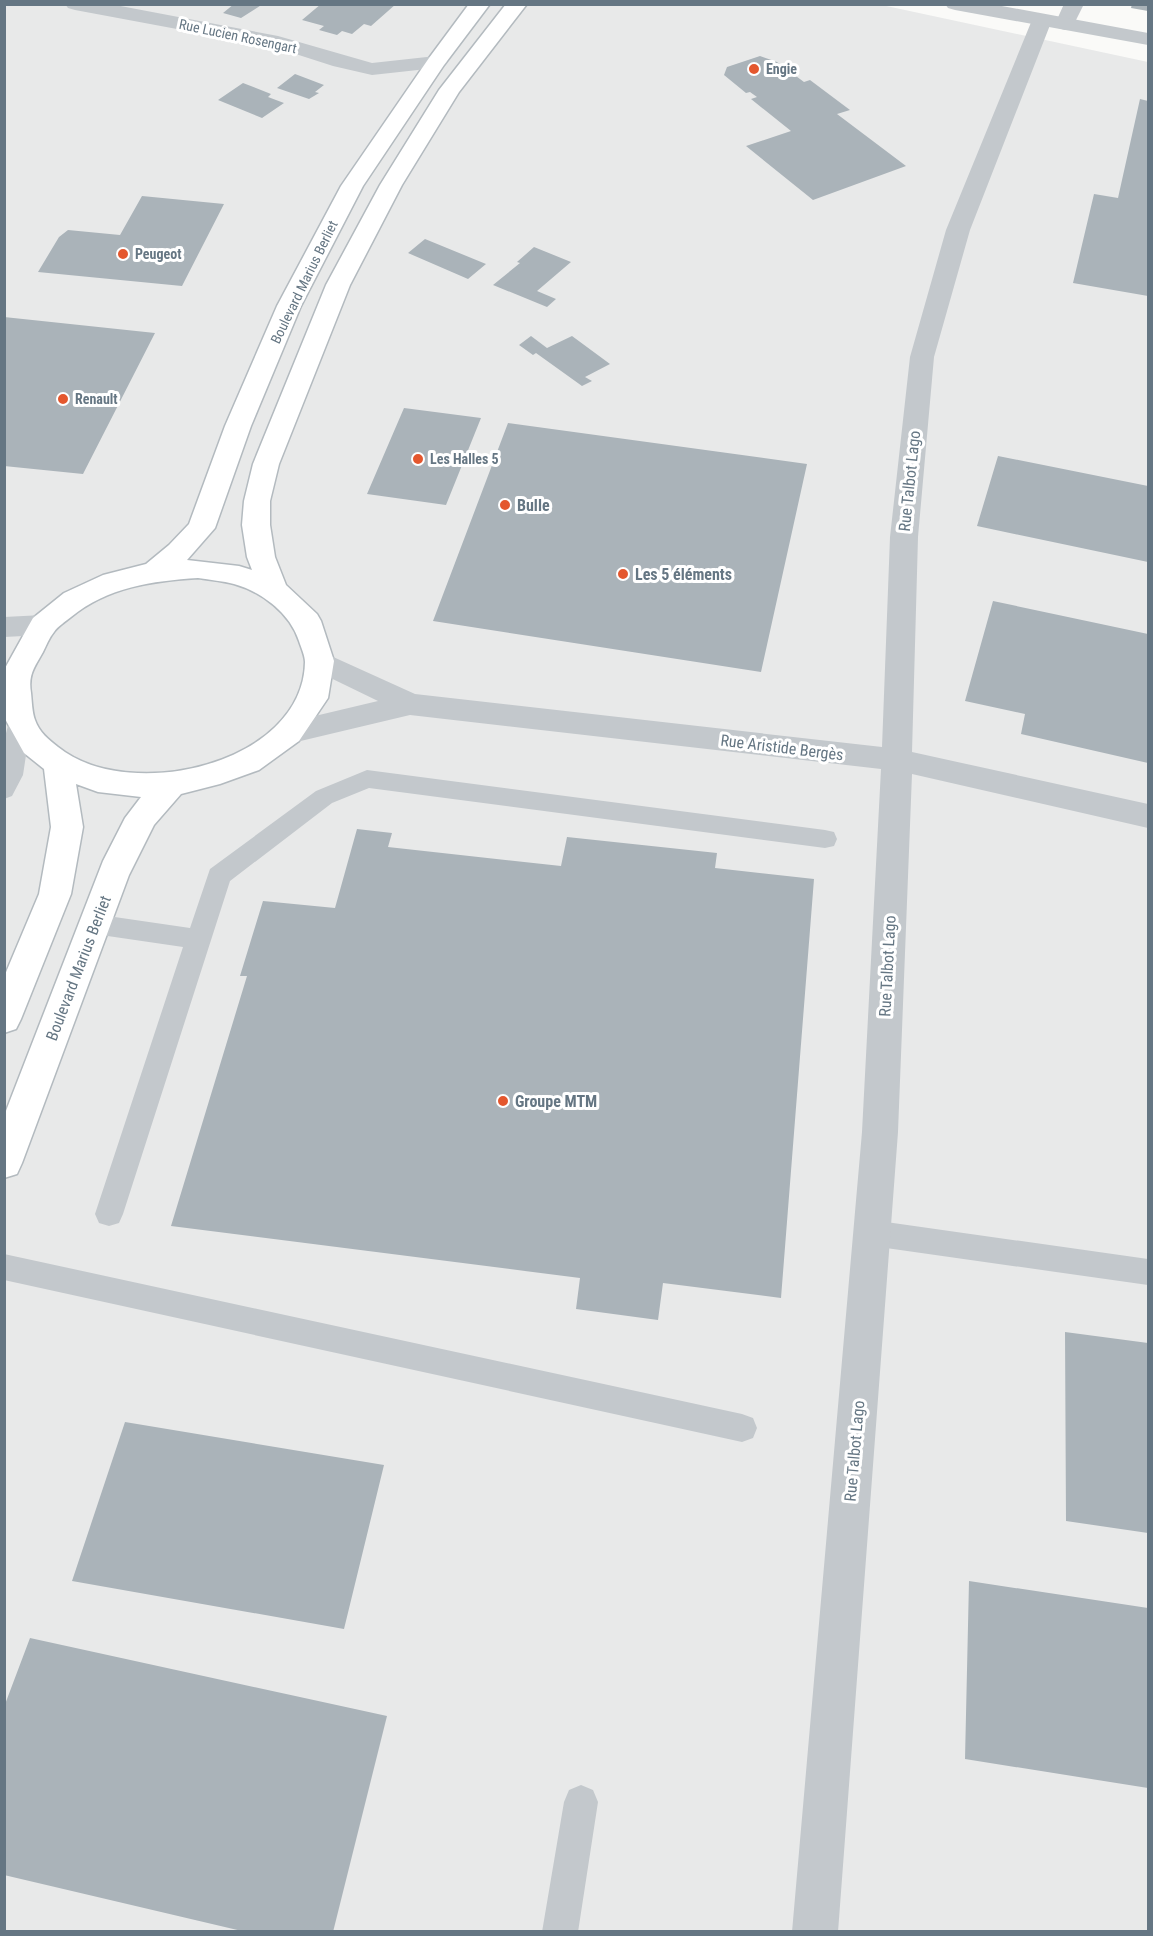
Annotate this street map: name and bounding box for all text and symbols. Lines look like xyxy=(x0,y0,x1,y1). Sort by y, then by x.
street label: Rue Lucien Rosengart xyxy=(178,16,298,56)
place label: Engie xyxy=(766,61,797,77)
marker: Engie xyxy=(747,62,761,76)
street label: Boulevard Marius Berliet xyxy=(267,218,341,346)
place label: Peugeot xyxy=(135,246,181,262)
marker: Peugeot xyxy=(116,247,130,261)
place label: Renault xyxy=(75,391,118,407)
marker: Renault xyxy=(56,392,70,406)
street label: Rue Talbot Lago xyxy=(895,430,924,532)
place label: Les Halles 5 xyxy=(430,451,499,467)
marker: Les Halles 5 xyxy=(411,452,425,466)
place label: Bulle xyxy=(517,496,550,515)
marker: Bulle xyxy=(498,498,512,512)
place label: Les 5 éléments xyxy=(635,565,732,584)
marker: Les 5 éléments xyxy=(616,567,630,581)
street label: Rue Aristide Bergès xyxy=(719,731,844,764)
street label: Boulevard Marius Berliet xyxy=(42,893,115,1043)
street label: Rue Talbot Lago xyxy=(875,915,900,1017)
place label: Groupe MTM xyxy=(515,1092,597,1111)
marker: Groupe MTM xyxy=(496,1094,510,1108)
street label: Rue Talbot Lago xyxy=(841,1400,868,1502)

